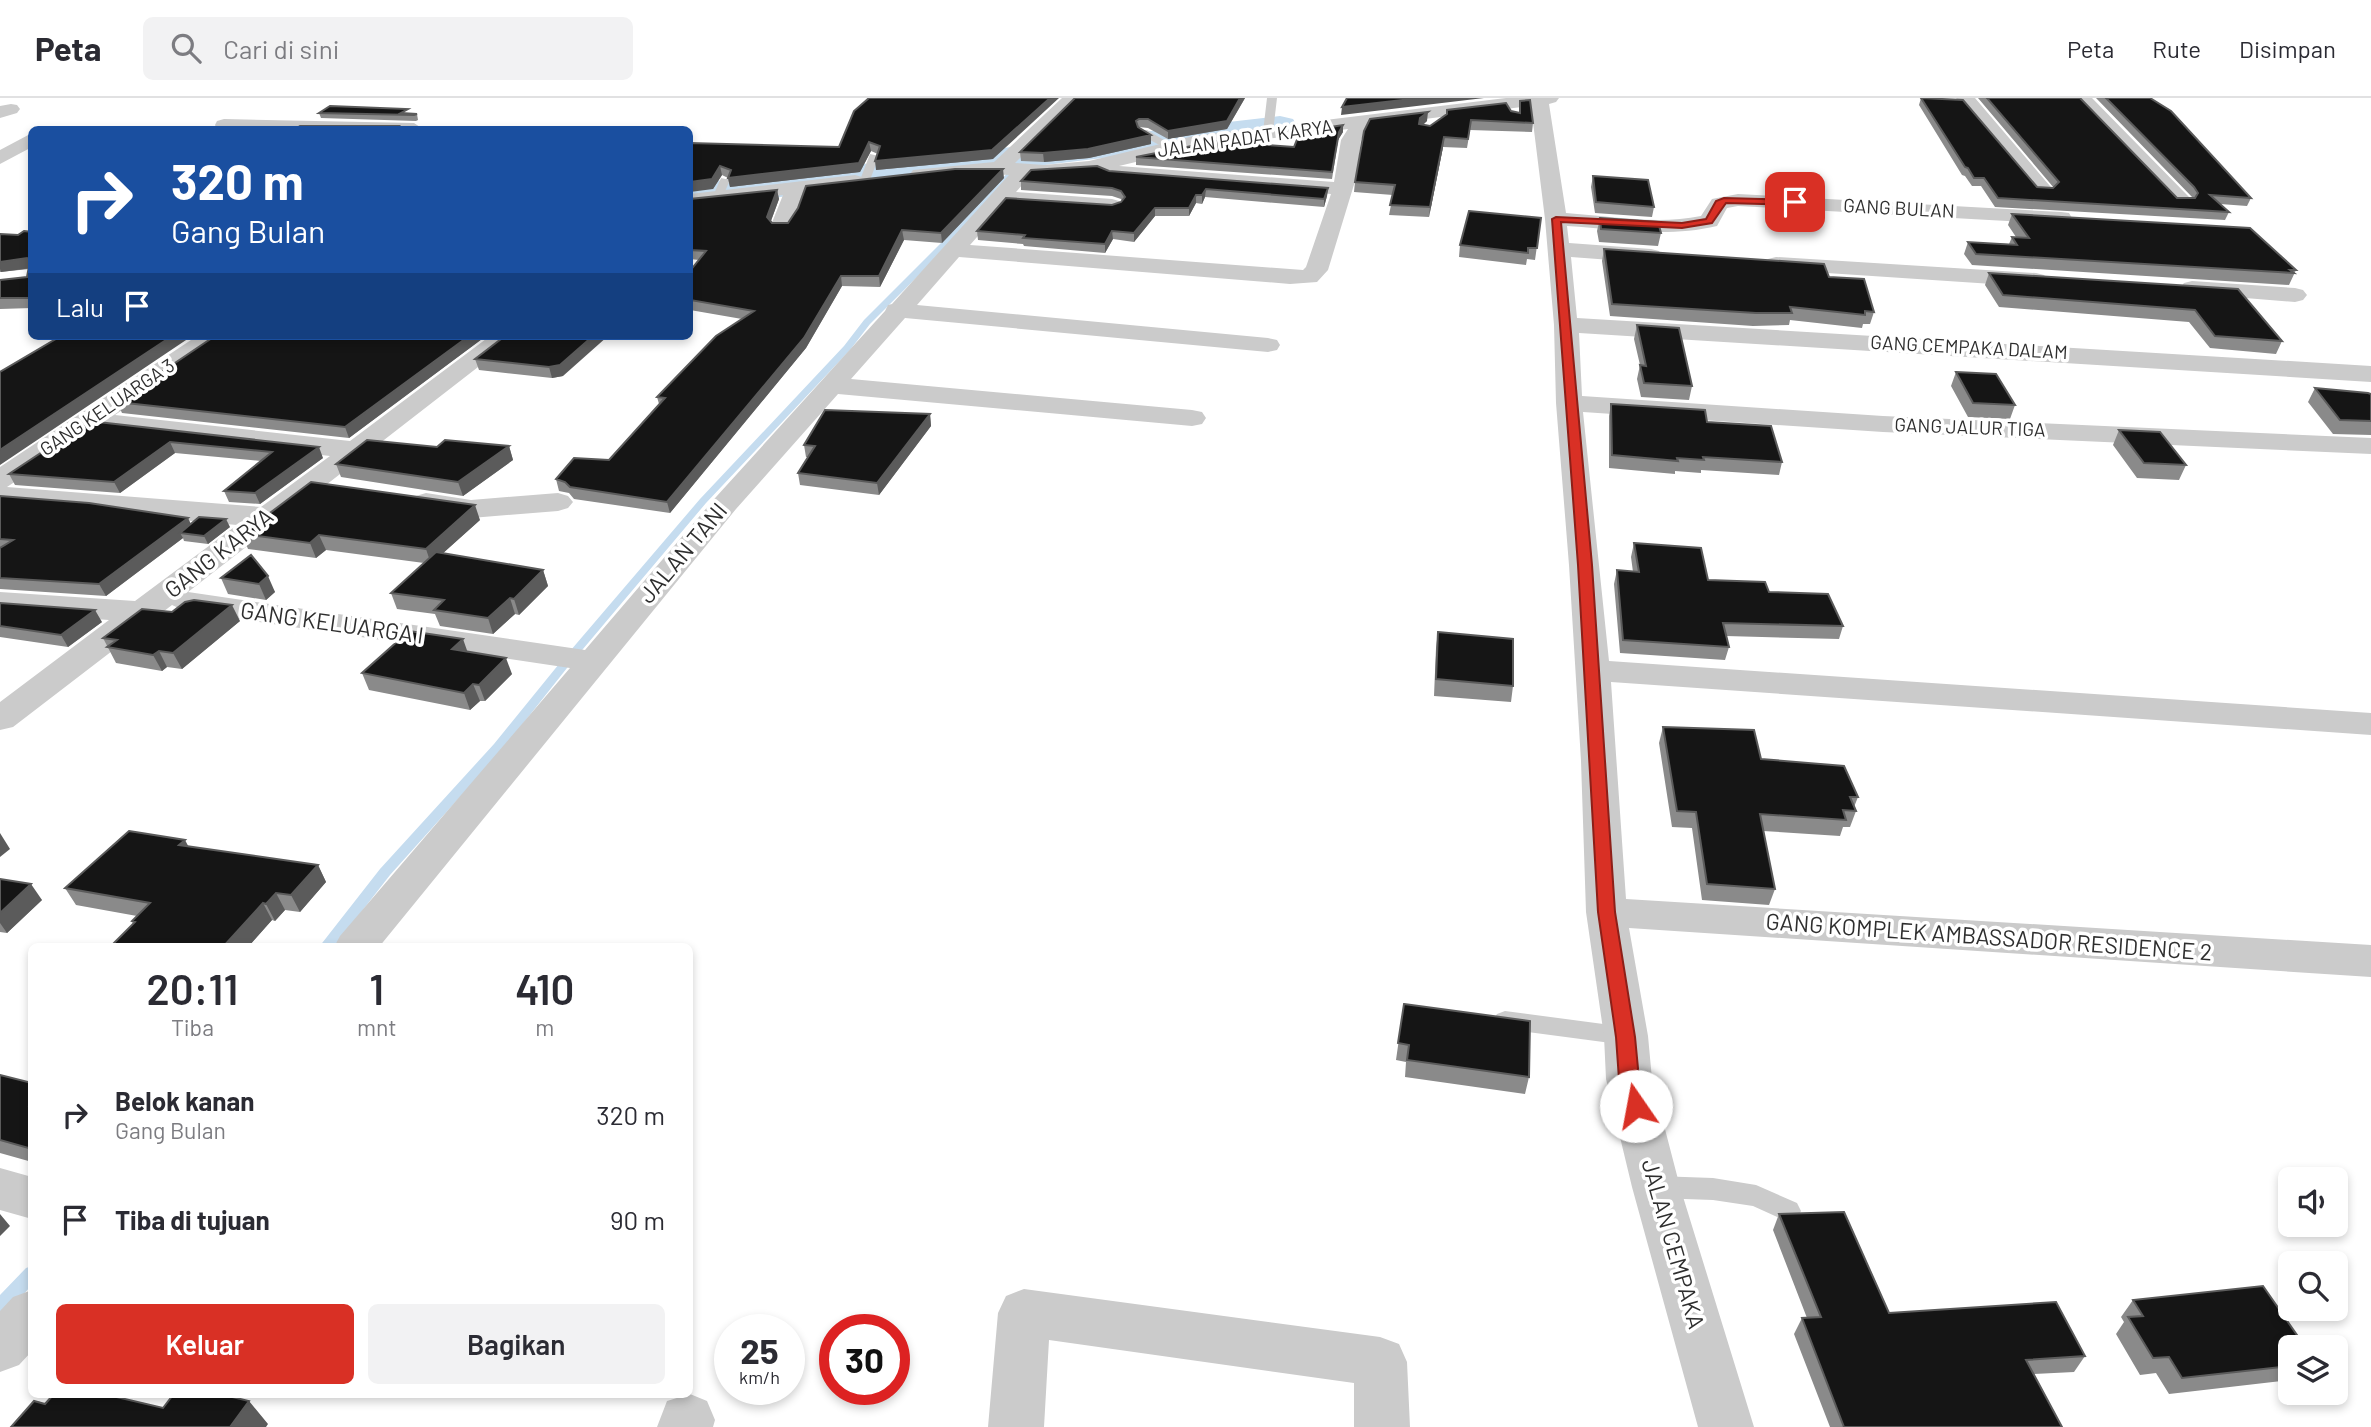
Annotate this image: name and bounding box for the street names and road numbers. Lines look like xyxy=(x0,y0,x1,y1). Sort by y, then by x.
street label: JALAN PADAT KARYA xyxy=(1156,114,1334,161)
street label: GANG BULAN xyxy=(1843,193,1955,222)
street label: GANG CEMPAKA DALAM xyxy=(1870,330,2068,363)
street label: GANG KELUARGA 3 xyxy=(35,353,178,460)
street label: GANG JALUR TIGA xyxy=(1894,412,2046,441)
street label: JALAN TANI xyxy=(632,496,732,608)
street label: GANG KARYA xyxy=(159,501,278,603)
street label: GANG KELUARGA I xyxy=(239,595,426,649)
street label: GANG KOMPLEK AMBASSADOR RESIDENCE 2 xyxy=(1765,906,2213,966)
street label: JALAN CEMPAKA xyxy=(1636,1156,1712,1332)

